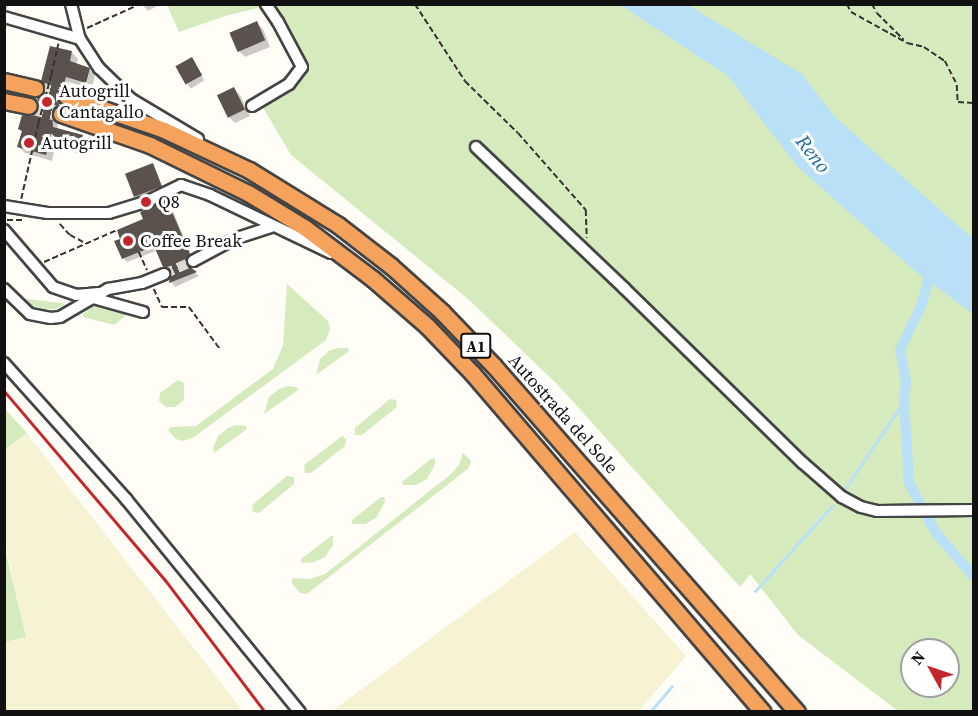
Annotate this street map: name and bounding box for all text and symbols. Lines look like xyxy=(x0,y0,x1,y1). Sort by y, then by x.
place label: Autogrill Cantagallo xyxy=(59,81,144,124)
marker: Autogrill Cantagallo xyxy=(40,95,54,109)
water label: Reno xyxy=(791,130,835,178)
place label: Autogrill xyxy=(41,132,112,154)
marker: Autogrill xyxy=(22,136,36,150)
place label: Q8 xyxy=(158,191,180,213)
marker: Q8 xyxy=(139,195,153,209)
place label: Coffee Break xyxy=(140,230,242,252)
marker: Coffee Break xyxy=(121,234,135,248)
road number: A1 xyxy=(460,333,492,359)
street label: Autostrada del Sole xyxy=(504,350,622,478)
north arrow xyxy=(900,638,960,698)
text: N xyxy=(906,646,930,669)

